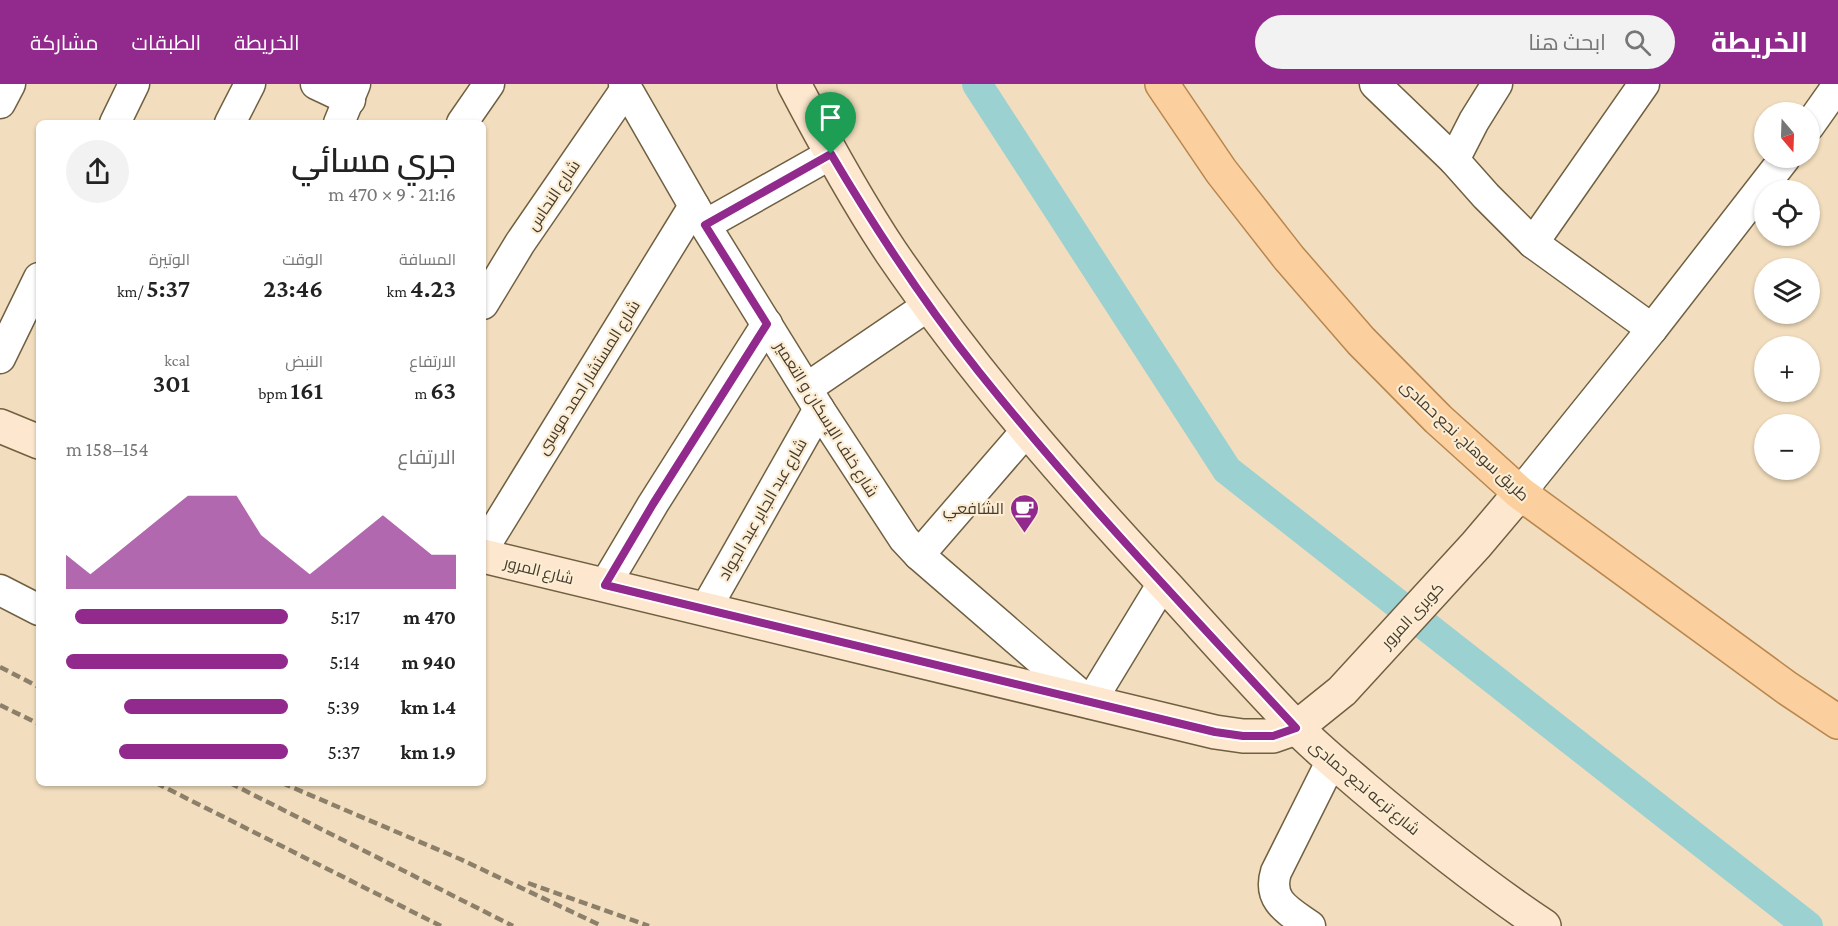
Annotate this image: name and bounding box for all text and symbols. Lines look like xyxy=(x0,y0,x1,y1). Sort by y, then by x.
search box xyxy=(1255,15,1675,69)
icon: search xyxy=(1621,26,1654,59)
text: الخريطة xyxy=(1711,27,1808,58)
text: ابحث هنا xyxy=(1528,30,1606,55)
text: مشاركة xyxy=(30,31,99,55)
text: الطبقات xyxy=(132,31,201,55)
text: الخريطة xyxy=(234,31,300,55)
pin xyxy=(805,92,856,154)
icon: arrive xyxy=(814,101,847,134)
north arrow xyxy=(1754,102,1820,168)
map controls xyxy=(1754,102,1820,480)
button: share xyxy=(66,140,129,203)
text: جري مسائي xyxy=(291,142,456,179)
street label: شارع النحاس xyxy=(524,157,586,235)
button: locate xyxy=(1754,180,1820,246)
text: 21:16 · 9 × 470 m xyxy=(328,183,456,205)
text: الوتيرة xyxy=(149,251,190,268)
text: الوقت xyxy=(282,251,323,268)
text: المسافة xyxy=(399,251,456,268)
button: layers xyxy=(1754,258,1820,324)
text: 5:37 xyxy=(146,274,190,303)
text: 23:46 xyxy=(263,274,323,303)
text: 4.23 xyxy=(410,274,456,303)
text: /km xyxy=(117,283,146,300)
text: km xyxy=(387,283,410,300)
street label: شارع المستشار احمد موسى xyxy=(534,297,645,459)
button: + xyxy=(1754,336,1820,402)
street label: شارع خلف الإسكان و التعمير xyxy=(769,338,881,502)
text: kcal xyxy=(164,352,190,369)
text: النبض xyxy=(285,353,323,370)
text: الارتفاع xyxy=(409,353,456,370)
text: 301 xyxy=(153,369,190,398)
text: 161 xyxy=(291,376,323,405)
text: 63 xyxy=(430,376,456,405)
street label: طريق سوهاج, نجع حمادى xyxy=(1395,377,1532,506)
text: bpm xyxy=(258,385,291,402)
text: m xyxy=(414,385,430,402)
button: − xyxy=(1754,414,1820,480)
street label: شارع عبد الجابر عبد الجواد xyxy=(715,436,812,584)
text: 154–158 m xyxy=(66,438,149,460)
text: الارتفاع xyxy=(397,446,456,468)
cafe icon: الشافعي xyxy=(1009,492,1041,534)
place label: الشافعي xyxy=(943,500,1004,522)
street label: شارع المرور xyxy=(501,553,575,590)
street label: كوبرى المرور xyxy=(1377,579,1448,654)
text: 5:17 xyxy=(330,606,360,628)
text: 470 m xyxy=(403,606,456,628)
text: 5:14 xyxy=(329,651,360,673)
text: 940 m xyxy=(402,651,456,673)
text: 5:39 xyxy=(326,696,360,718)
text: 1.4 km xyxy=(401,696,456,718)
street label: شارع ترعه نجع حمادى xyxy=(1304,736,1423,841)
text: 5:37 xyxy=(327,741,360,763)
text: 1.9 km xyxy=(401,741,456,763)

